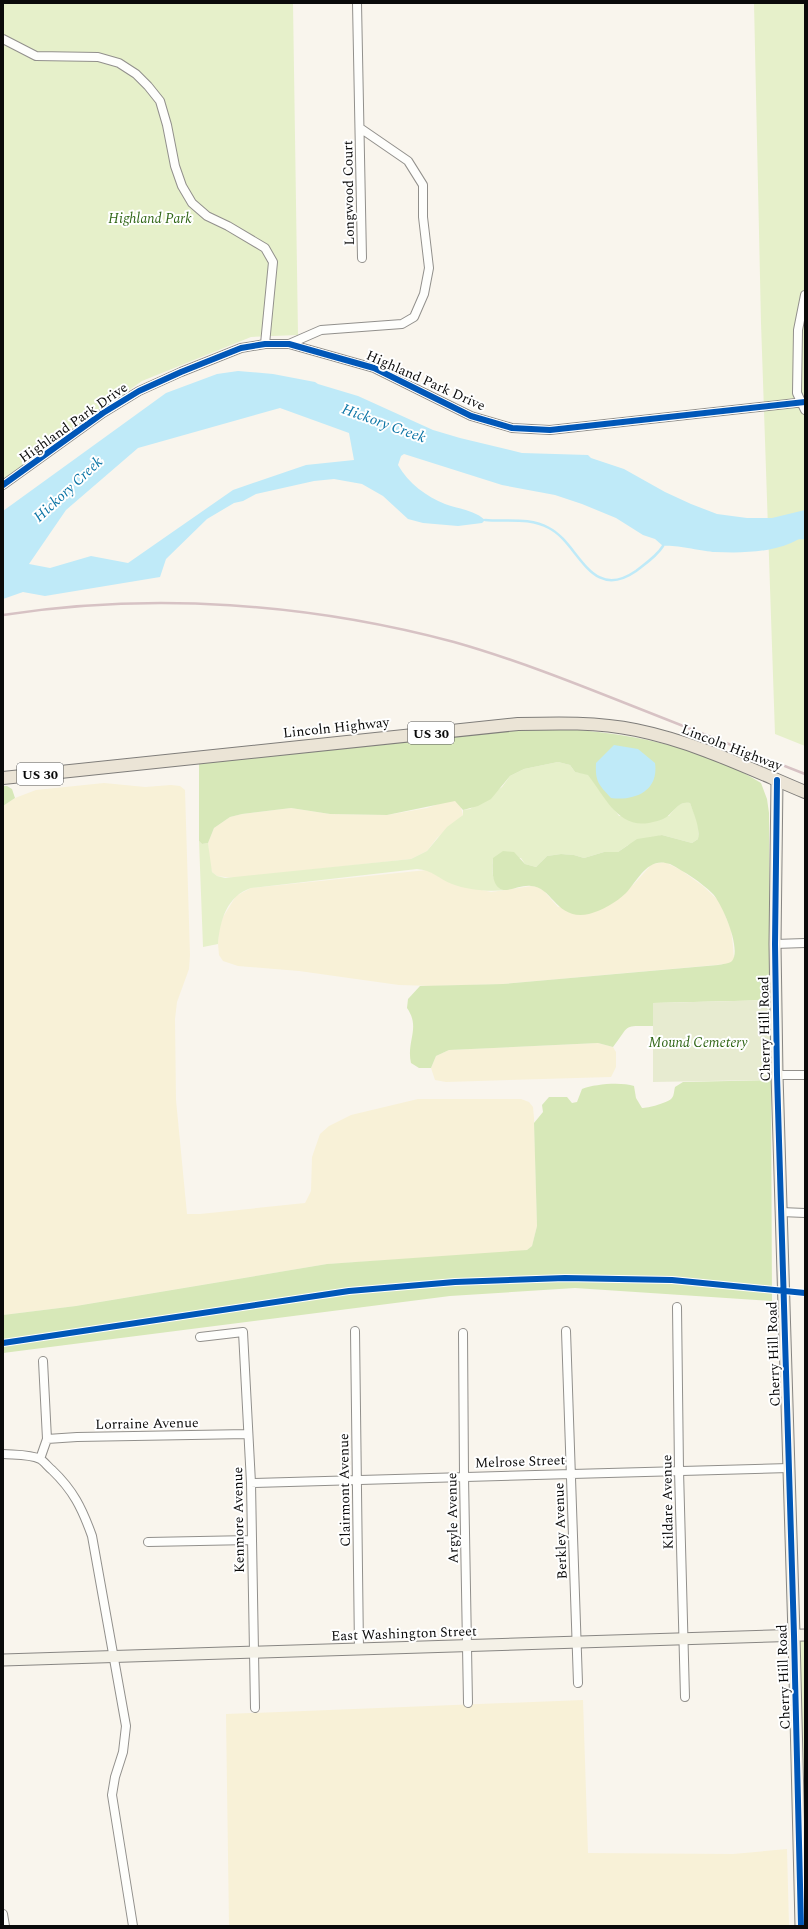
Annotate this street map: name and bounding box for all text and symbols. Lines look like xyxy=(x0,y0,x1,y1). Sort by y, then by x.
street label: Longwood Court xyxy=(337,140,360,246)
park label: Highland Park xyxy=(108,208,192,229)
street label: Highland Park Drive xyxy=(363,345,489,416)
street label: Highland Park Drive xyxy=(15,377,132,468)
water label: Hickory Creek xyxy=(339,398,429,449)
water label: Hickory Creek xyxy=(28,451,108,528)
street label: Lincoln Highway xyxy=(282,711,391,744)
street label: Lincoln Highway xyxy=(678,719,787,777)
road number: US 30 xyxy=(408,722,454,744)
road number: US 30 xyxy=(17,763,63,785)
street label: Cherry Hill Road xyxy=(753,976,776,1082)
park label: Mound Cemetery xyxy=(649,1032,748,1053)
street label: Cherry Hill Road xyxy=(761,1301,786,1407)
street label: Lorraine Avenue xyxy=(95,1412,199,1435)
street label: Clairmont Avenue xyxy=(333,1433,356,1547)
street label: Melrose Street xyxy=(474,1449,566,1474)
street label: Kildare Avenue xyxy=(656,1454,679,1550)
street label: Kenmore Avenue xyxy=(227,1466,250,1573)
street label: Argyle Avenue xyxy=(441,1472,464,1564)
street label: Berkley Avenue xyxy=(548,1482,573,1580)
street label: East Washington Street xyxy=(331,1620,477,1647)
street label: Cherry Hill Road xyxy=(771,1624,796,1730)

